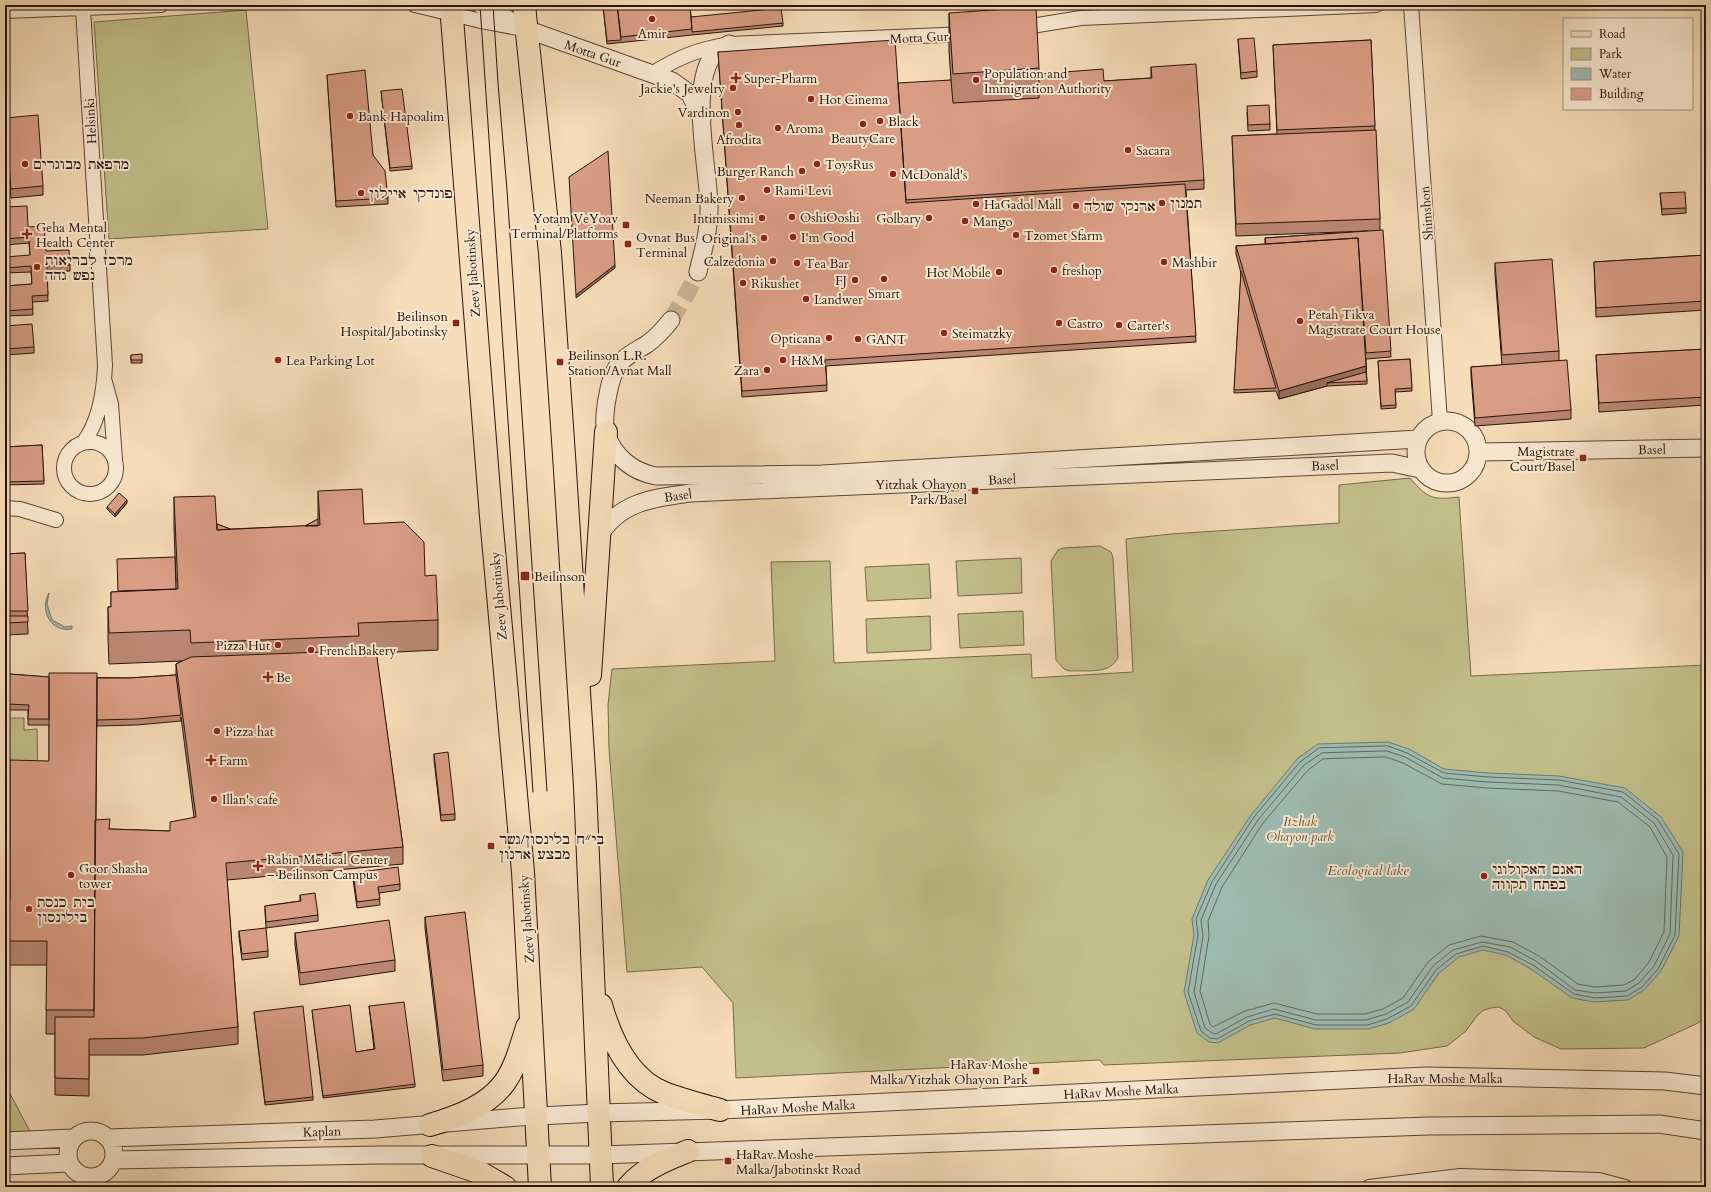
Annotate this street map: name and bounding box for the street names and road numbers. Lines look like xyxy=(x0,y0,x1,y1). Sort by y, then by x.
street label: Motta Gur xyxy=(889,27,949,49)
street label: Motta Gur xyxy=(562,36,624,72)
street label: Helsinki xyxy=(81,97,101,144)
street label: Shimshon xyxy=(1416,185,1438,241)
street label: Zeev Jabotinsky xyxy=(461,228,485,318)
street label: Basel xyxy=(1638,441,1667,459)
street label: Basel xyxy=(1311,456,1340,475)
street label: Basel xyxy=(988,470,1017,490)
street label: Basel xyxy=(663,485,694,507)
street label: Zeev Jabotinsky xyxy=(486,551,512,641)
street label: Zeev Jabotinsky xyxy=(515,874,539,964)
street label: HaRav Moshe Malka xyxy=(1387,1070,1503,1088)
street label: HaRav Moshe Malka xyxy=(1063,1080,1179,1104)
street label: HaRav Moshe Malka xyxy=(740,1096,856,1120)
street label: Kaplan xyxy=(302,1122,342,1142)

